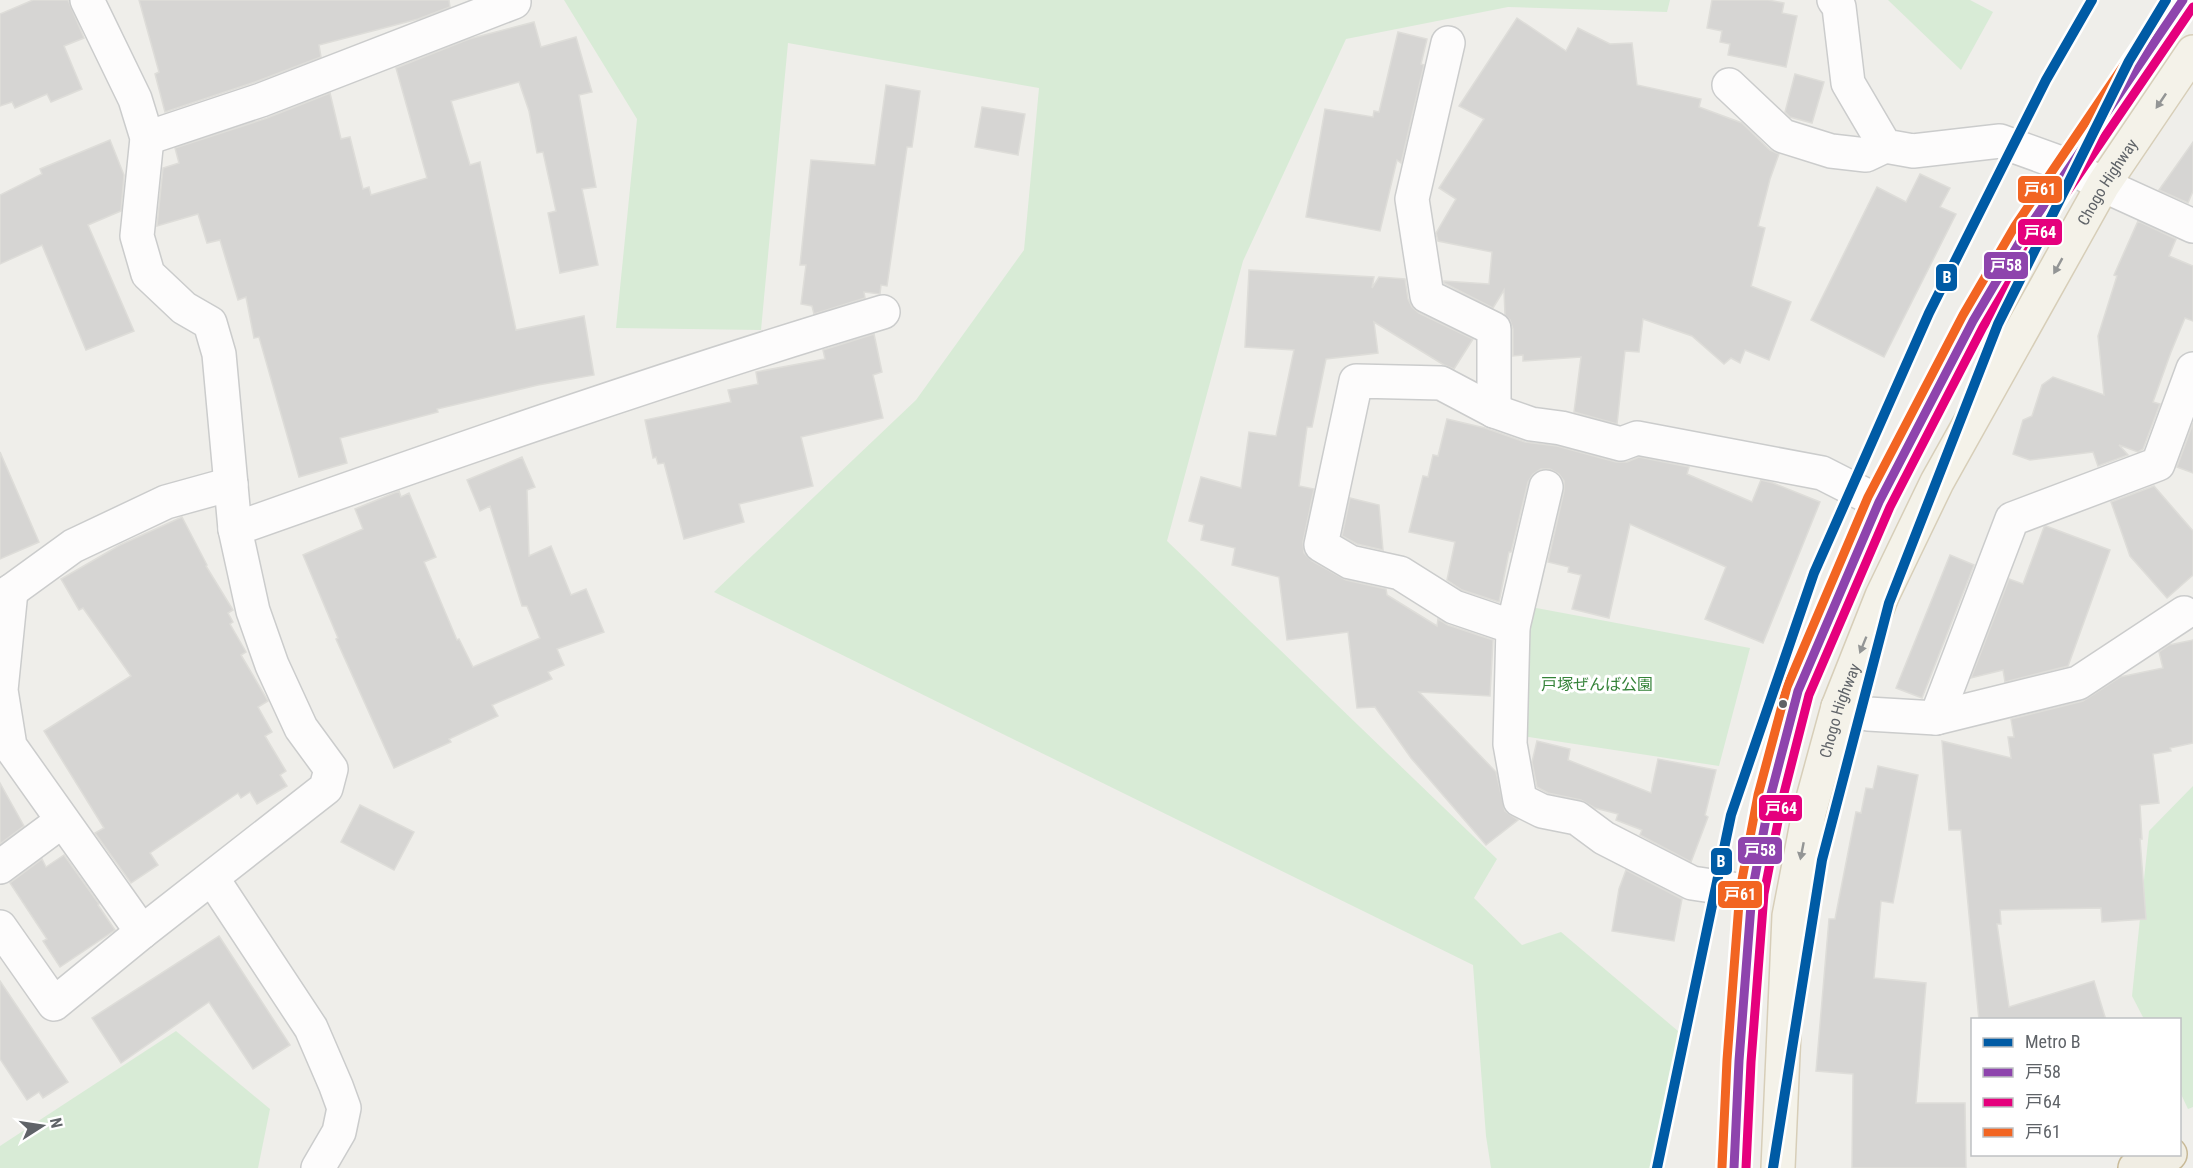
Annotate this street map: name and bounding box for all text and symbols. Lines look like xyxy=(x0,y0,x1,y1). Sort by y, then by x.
one-way arrow xyxy=(2156,93,2167,109)
street label: Chogo Highway xyxy=(2073,135,2142,229)
line badge: 戸61 xyxy=(2017,175,2063,204)
text: 戸61 xyxy=(2024,180,2056,199)
line badge: 戸64 xyxy=(2017,218,2063,246)
text: 戸64 xyxy=(2024,223,2056,242)
line badge: 戸58 xyxy=(1983,251,2029,280)
text: 戸58 xyxy=(1990,256,2022,275)
one-way arrow xyxy=(2053,258,2063,275)
line badge: B xyxy=(1935,263,1958,292)
text: B xyxy=(1943,268,1952,287)
one-way arrow xyxy=(1858,636,1868,654)
street label: Chogo Highway xyxy=(1816,661,1864,760)
park label: 戸塚ぜんば公園 xyxy=(1541,675,1653,694)
unlabelled marker xyxy=(1777,698,1789,710)
line badge: 戸64 xyxy=(1758,794,1803,822)
text: 戸64 xyxy=(1765,799,1797,818)
line badge: 戸58 xyxy=(1737,836,1783,865)
text: 戸58 xyxy=(1744,841,1776,860)
one-way arrow xyxy=(1797,842,1806,861)
line badge: B xyxy=(1710,847,1733,876)
text: B xyxy=(1717,852,1726,871)
line badge: 戸61 xyxy=(1717,880,1763,909)
text: 戸61 xyxy=(1724,885,1756,904)
legend xyxy=(1971,1018,2181,1156)
text: Metro B xyxy=(2025,1031,2081,1052)
text: 戸58 xyxy=(2025,1061,2061,1082)
text: 戸64 xyxy=(2025,1091,2061,1112)
north arrow xyxy=(12,1096,72,1156)
text: N xyxy=(46,1116,66,1130)
text: 戸61 xyxy=(2025,1121,2061,1142)

